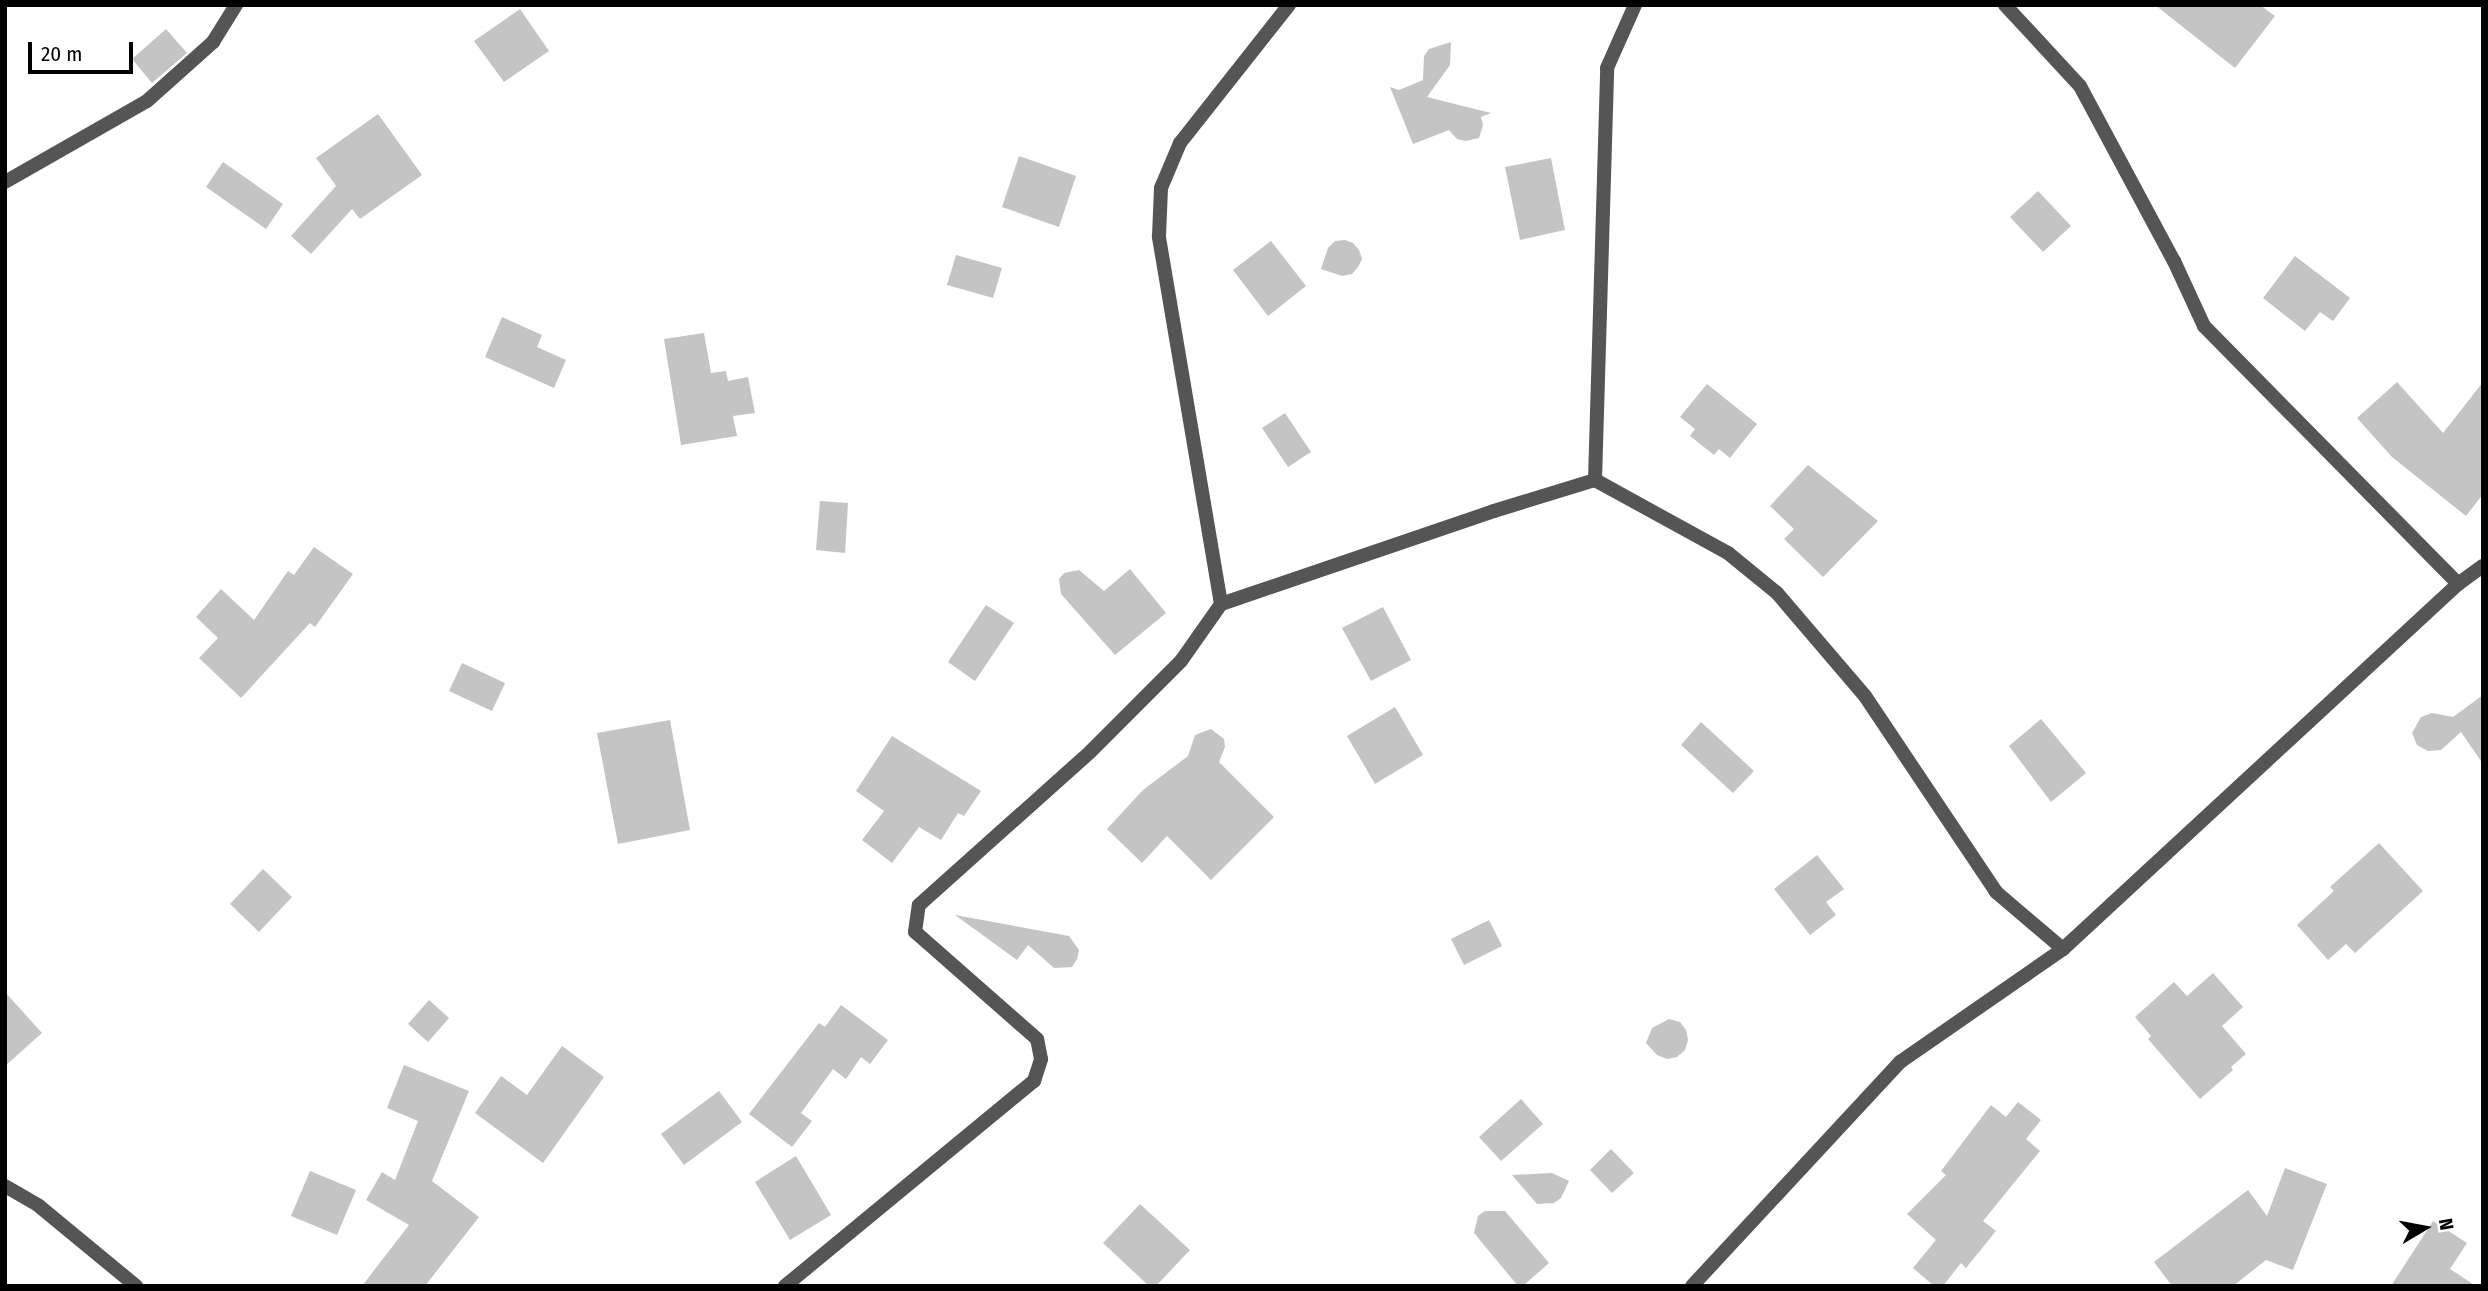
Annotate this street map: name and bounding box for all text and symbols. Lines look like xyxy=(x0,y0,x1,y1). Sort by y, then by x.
scale bar xyxy=(32,28,136,72)
text: 20 m xyxy=(41,41,82,67)
north arrow xyxy=(2390,1193,2460,1263)
text: N xyxy=(2434,1217,2458,1232)

